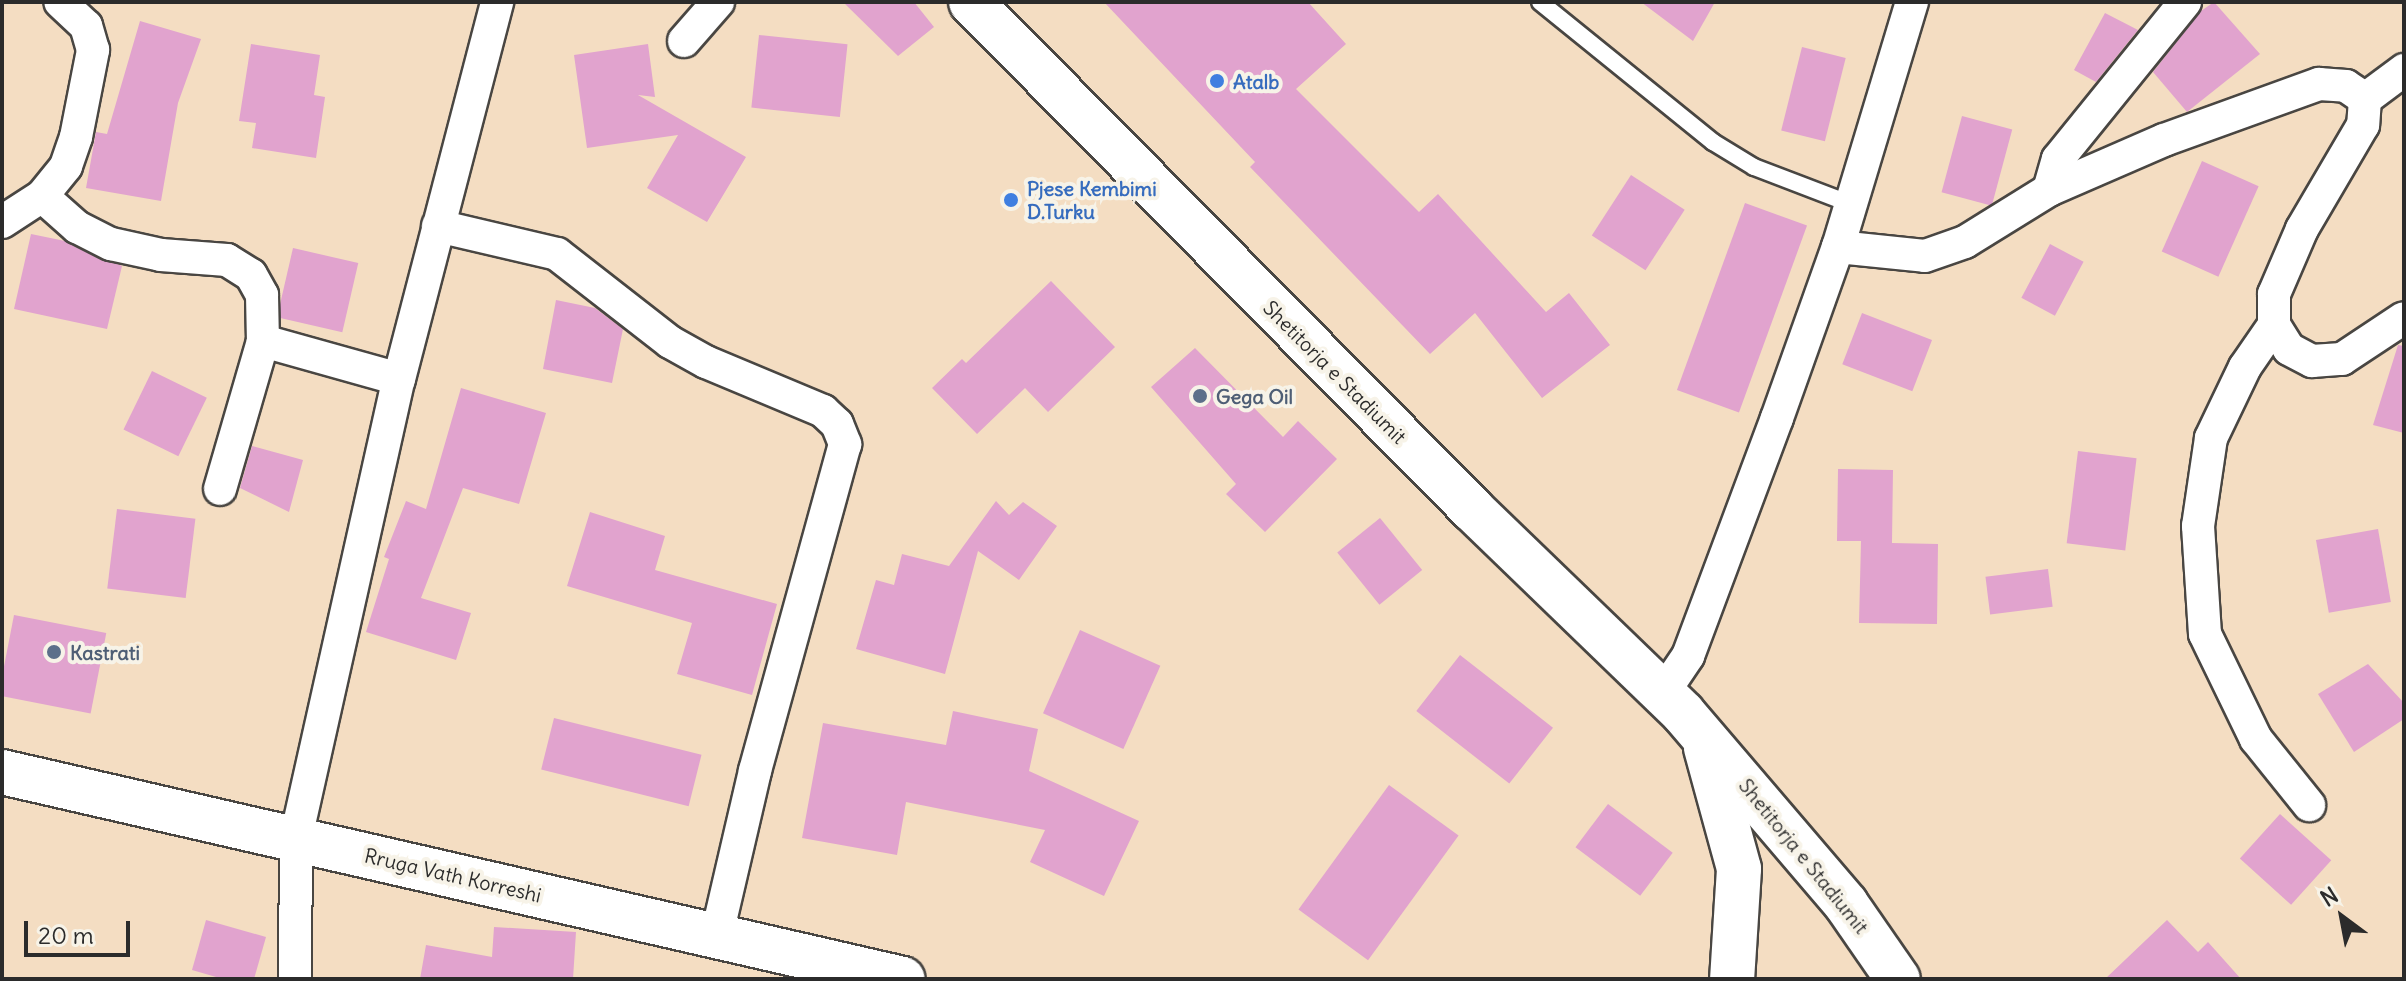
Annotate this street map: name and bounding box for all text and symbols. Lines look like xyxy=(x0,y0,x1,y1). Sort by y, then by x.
place label: Atalb xyxy=(1233,69,1279,93)
marker: Atalb xyxy=(1208,72,1226,90)
place label: Pjese Kembimi D.Turku xyxy=(1027,176,1157,223)
marker: Pjese Kembimi D.Turku xyxy=(1002,191,1020,209)
street label: Shetitorja e Stadiumit xyxy=(1258,295,1412,449)
place label: Gega Oil xyxy=(1216,384,1293,408)
marker: Gega Oil xyxy=(1191,387,1209,405)
place label: Kastrati xyxy=(70,640,140,664)
marker: Kastrati xyxy=(45,643,63,661)
street label: Shetitorja e Stadiumit xyxy=(1734,774,1874,938)
street label: Rruga Vath Korreshi xyxy=(362,843,544,907)
north arrow xyxy=(2302,877,2382,957)
text: N xyxy=(2315,881,2343,913)
scale bar xyxy=(28,905,134,955)
text: 20 m xyxy=(38,920,94,950)

